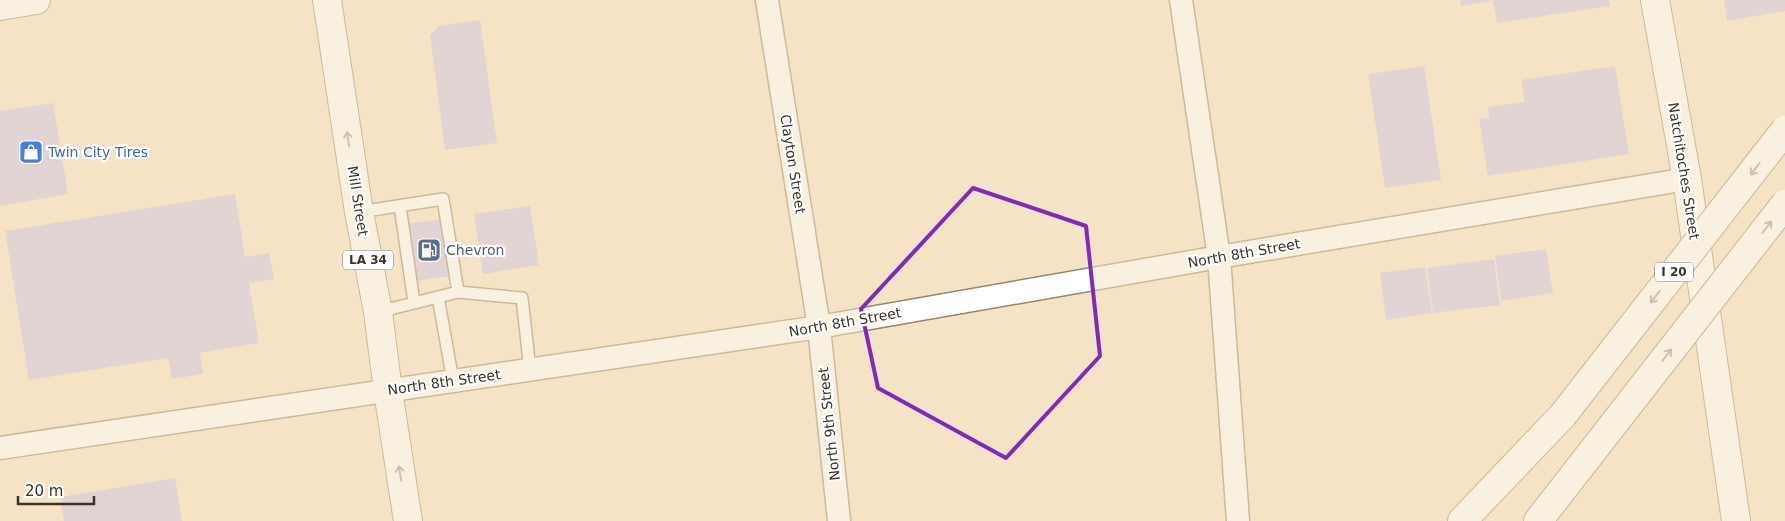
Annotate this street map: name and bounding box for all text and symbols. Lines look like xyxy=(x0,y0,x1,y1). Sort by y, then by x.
street label: Natchitoches Street xyxy=(1665,101,1703,241)
street label: Clayton Street xyxy=(777,113,809,215)
one-way arrow xyxy=(343,132,353,148)
shop icon: Twin City Tires xyxy=(18,139,44,165)
place label: Twin City Tires xyxy=(47,144,148,160)
one-way arrow xyxy=(1750,162,1760,176)
street label: Mill Street xyxy=(345,165,372,238)
one-way arrow xyxy=(1761,221,1772,234)
street label: North 8th Street xyxy=(1187,235,1302,271)
fuel station icon: Chevron xyxy=(416,237,442,263)
place label: Chevron xyxy=(446,242,504,258)
road number: LA 34 xyxy=(343,250,393,270)
road number: I 20 xyxy=(1655,262,1693,282)
one-way arrow xyxy=(1650,290,1660,304)
street label: North 8th Street xyxy=(788,304,903,340)
one-way arrow xyxy=(1661,349,1672,362)
street label: North 8th Street xyxy=(387,366,502,398)
street label: North 9th Street xyxy=(815,366,843,481)
one-way arrow xyxy=(395,465,405,481)
scale bar xyxy=(18,474,94,506)
text: 20 m xyxy=(25,482,63,500)

